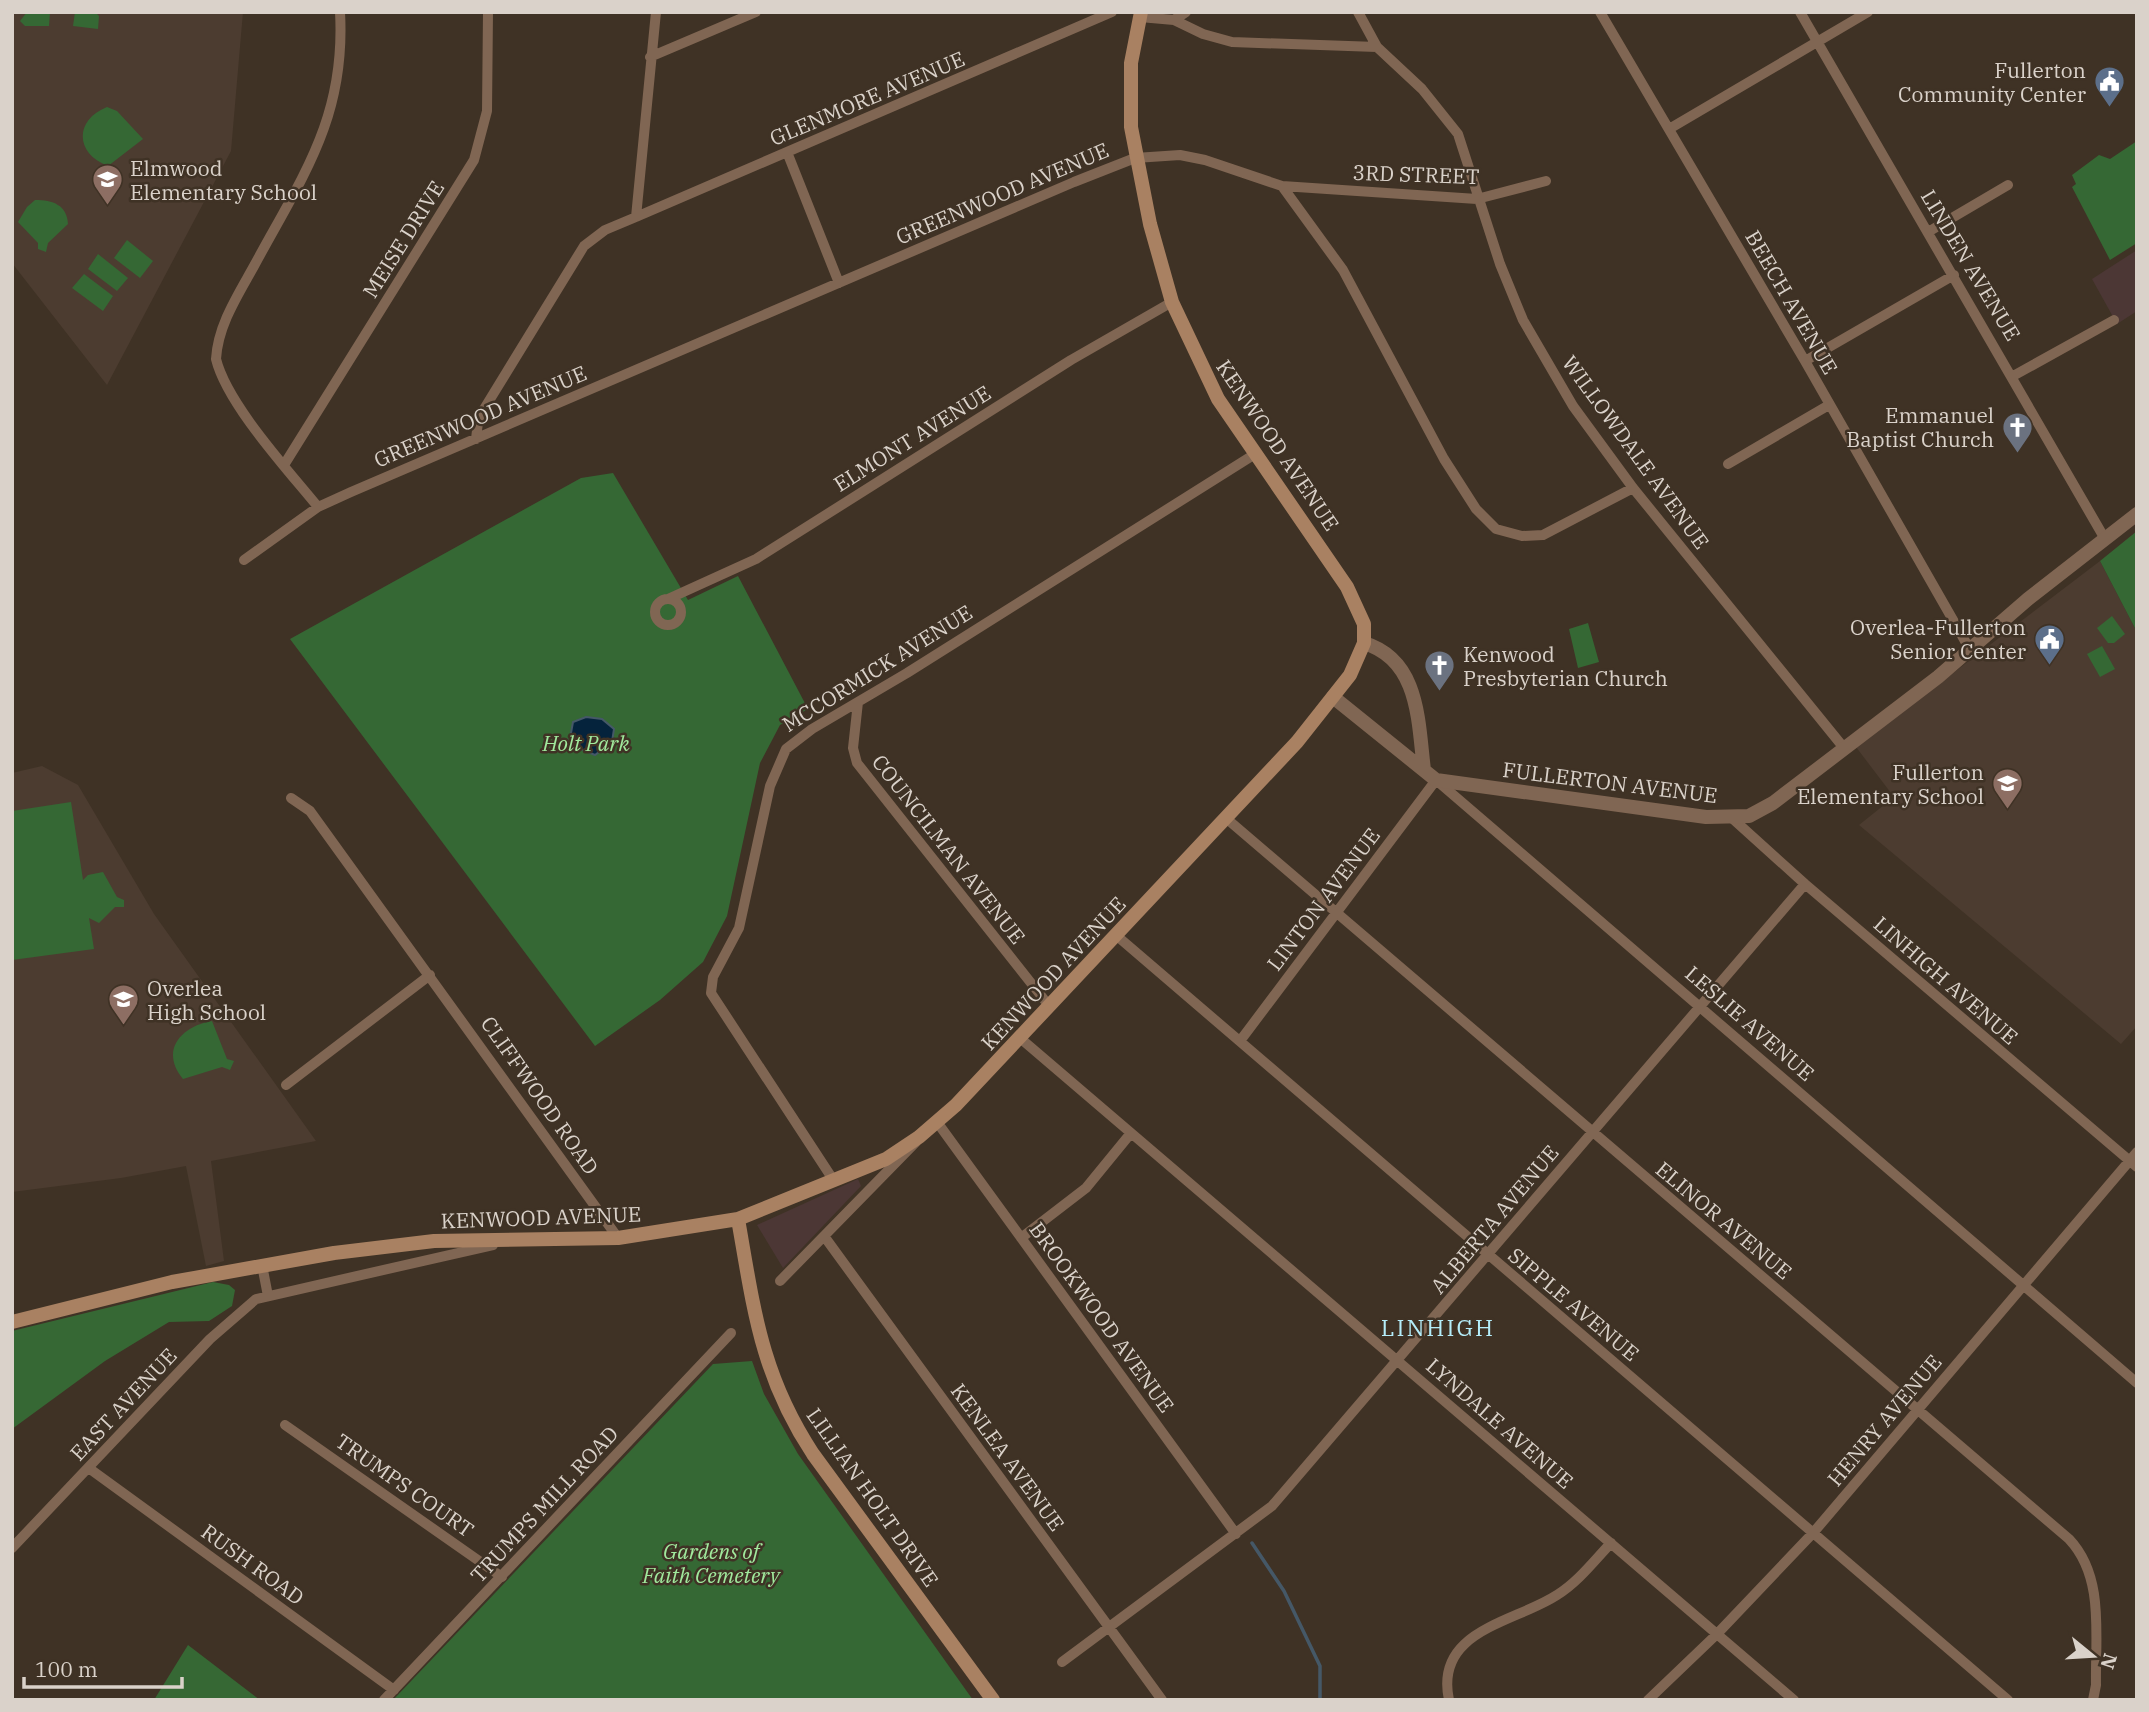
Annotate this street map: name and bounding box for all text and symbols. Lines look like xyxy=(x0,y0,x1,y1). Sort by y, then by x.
street label: GLENMORE AVENUE xyxy=(765,44,969,152)
place label: Fullerton Community Center xyxy=(1898,56,2087,108)
public building icon: Fullerton Community Center xyxy=(2092,65,2126,109)
street label: GREENWOOD AVENUE xyxy=(891,135,1113,251)
place label: Elmwood Elementary School xyxy=(130,154,317,206)
street label: 3RD STREET xyxy=(1352,158,1480,190)
school or university icon: Elmwood Elementary School xyxy=(90,163,124,207)
street label: MEISE DRIVE xyxy=(356,175,450,303)
street label: LINDEN AVENUE xyxy=(1915,184,2027,346)
street label: BEECH AVENUE xyxy=(1739,225,1845,379)
street label: WILLOWDALE AVENUE xyxy=(1556,350,1716,554)
street label: KENWOOD AVENUE xyxy=(1210,354,1346,536)
street label: GREENWOOD AVENUE xyxy=(369,358,591,474)
street label: ELMONT AVENUE xyxy=(828,378,996,498)
place label: Emmanuel Baptist Church xyxy=(1846,401,1994,453)
church icon: Emmanuel Baptist Church xyxy=(2000,410,2034,454)
street label: MCCORMICK AVENUE xyxy=(777,598,977,738)
place label: Overlea-Fullerton Senior Center xyxy=(1850,613,2027,665)
public building icon: Overlea-Fullerton Senior Center xyxy=(2032,622,2066,666)
place label: Kenwood Presbyterian Church xyxy=(1463,640,1668,692)
church icon: Kenwood Presbyterian Church xyxy=(1423,649,1457,693)
park label: Holt Park xyxy=(541,729,630,757)
street label: COUNCILMAN AVENUE xyxy=(866,748,1032,950)
street label: FULLERTON AVENUE xyxy=(1501,755,1719,809)
place label: Fullerton Elementary School xyxy=(1797,758,1984,810)
school or university icon: Fullerton Elementary School xyxy=(1990,767,2024,811)
street label: LINTON AVENUE xyxy=(1260,822,1386,976)
street label: KENWOOD AVENUE xyxy=(974,890,1132,1056)
street label: LINHIGH AVENUE xyxy=(1868,910,2024,1050)
street label: LESLIE AVENUE xyxy=(1680,959,1820,1087)
place label: Overlea High School xyxy=(147,974,266,1026)
school or university icon: Overlea High School xyxy=(107,983,141,1027)
street label: CLIFFWOOD ROAD xyxy=(475,1010,605,1180)
street label: ALBERTA AVENUE xyxy=(1424,1139,1564,1299)
street label: ELINOR AVENUE xyxy=(1650,1155,1798,1285)
street label: KENWOOD AVENUE xyxy=(440,1200,642,1234)
street label: BROOKWOOD AVENUE xyxy=(1023,1216,1181,1418)
street label: SIPPLE AVENUE xyxy=(1503,1241,1645,1367)
district label: LINHIGH xyxy=(1381,1312,1495,1342)
street label: EAST AVENUE xyxy=(63,1342,183,1466)
street label: HENRY AVENUE xyxy=(1821,1348,1947,1492)
street label: LYNDALE AVENUE xyxy=(1421,1351,1579,1495)
street label: KENLEA AVENUE xyxy=(945,1378,1071,1536)
street label: LILLIAN HOLT DRIVE xyxy=(801,1402,945,1592)
street label: TRUMPS MILL ROAD xyxy=(464,1420,624,1588)
street label: TRUMPS COURT xyxy=(330,1427,480,1543)
street label: RUSH ROAD xyxy=(196,1517,310,1611)
park label: Gardens of Faith Cemetery xyxy=(642,1537,782,1589)
north arrow xyxy=(2058,1621,2128,1691)
scale bar xyxy=(24,1646,182,1690)
text: N xyxy=(2095,1650,2123,1672)
text: 100 m xyxy=(35,1655,98,1683)

